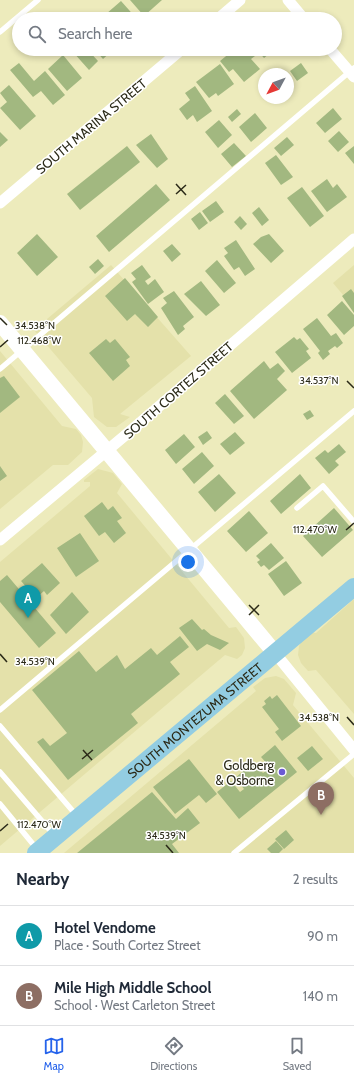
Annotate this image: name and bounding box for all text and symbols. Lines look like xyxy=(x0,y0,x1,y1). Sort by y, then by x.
search box xyxy=(12,12,342,56)
icon: search xyxy=(26,23,48,45)
text: Search here xyxy=(58,25,133,43)
north arrow xyxy=(258,68,294,104)
street label: SOUTH MARINA STREET xyxy=(32,75,150,177)
text: 34.538°N xyxy=(15,319,55,332)
text: 112.468°W xyxy=(17,334,61,347)
street label: SOUTH CORTEZ STREET xyxy=(120,338,236,442)
text: 34.537°N xyxy=(300,374,338,387)
text: 112.470°W xyxy=(293,523,337,536)
your location xyxy=(178,552,198,572)
pin: A xyxy=(15,585,41,618)
text: 34.539°N xyxy=(15,655,55,668)
street label: SOUTH MONTEZUMA STREET xyxy=(124,659,266,781)
text: 34.538°N xyxy=(299,711,339,724)
place label: Goldberg & Osborne xyxy=(215,757,275,788)
marker: Goldberg & Osborne xyxy=(277,767,287,777)
pin: B xyxy=(308,782,334,815)
text: 112.470°W xyxy=(17,818,61,831)
text: 34.539°N xyxy=(146,829,186,842)
text: Nearby xyxy=(16,869,69,889)
text: 2 results xyxy=(293,871,338,887)
text: Hotel Vendome xyxy=(54,919,156,937)
text: A xyxy=(25,928,33,944)
text: 90 m xyxy=(307,928,338,944)
text: Place · South Cortez Street xyxy=(54,937,201,953)
text: Mile High Middle School xyxy=(54,979,211,997)
text: B xyxy=(25,988,33,1004)
text: 140 m xyxy=(303,988,338,1004)
text: School · West Carleton Street xyxy=(54,997,215,1013)
tab: Map xyxy=(43,1035,65,1073)
tab: Directions xyxy=(150,1035,197,1073)
tab: Saved xyxy=(283,1035,311,1073)

